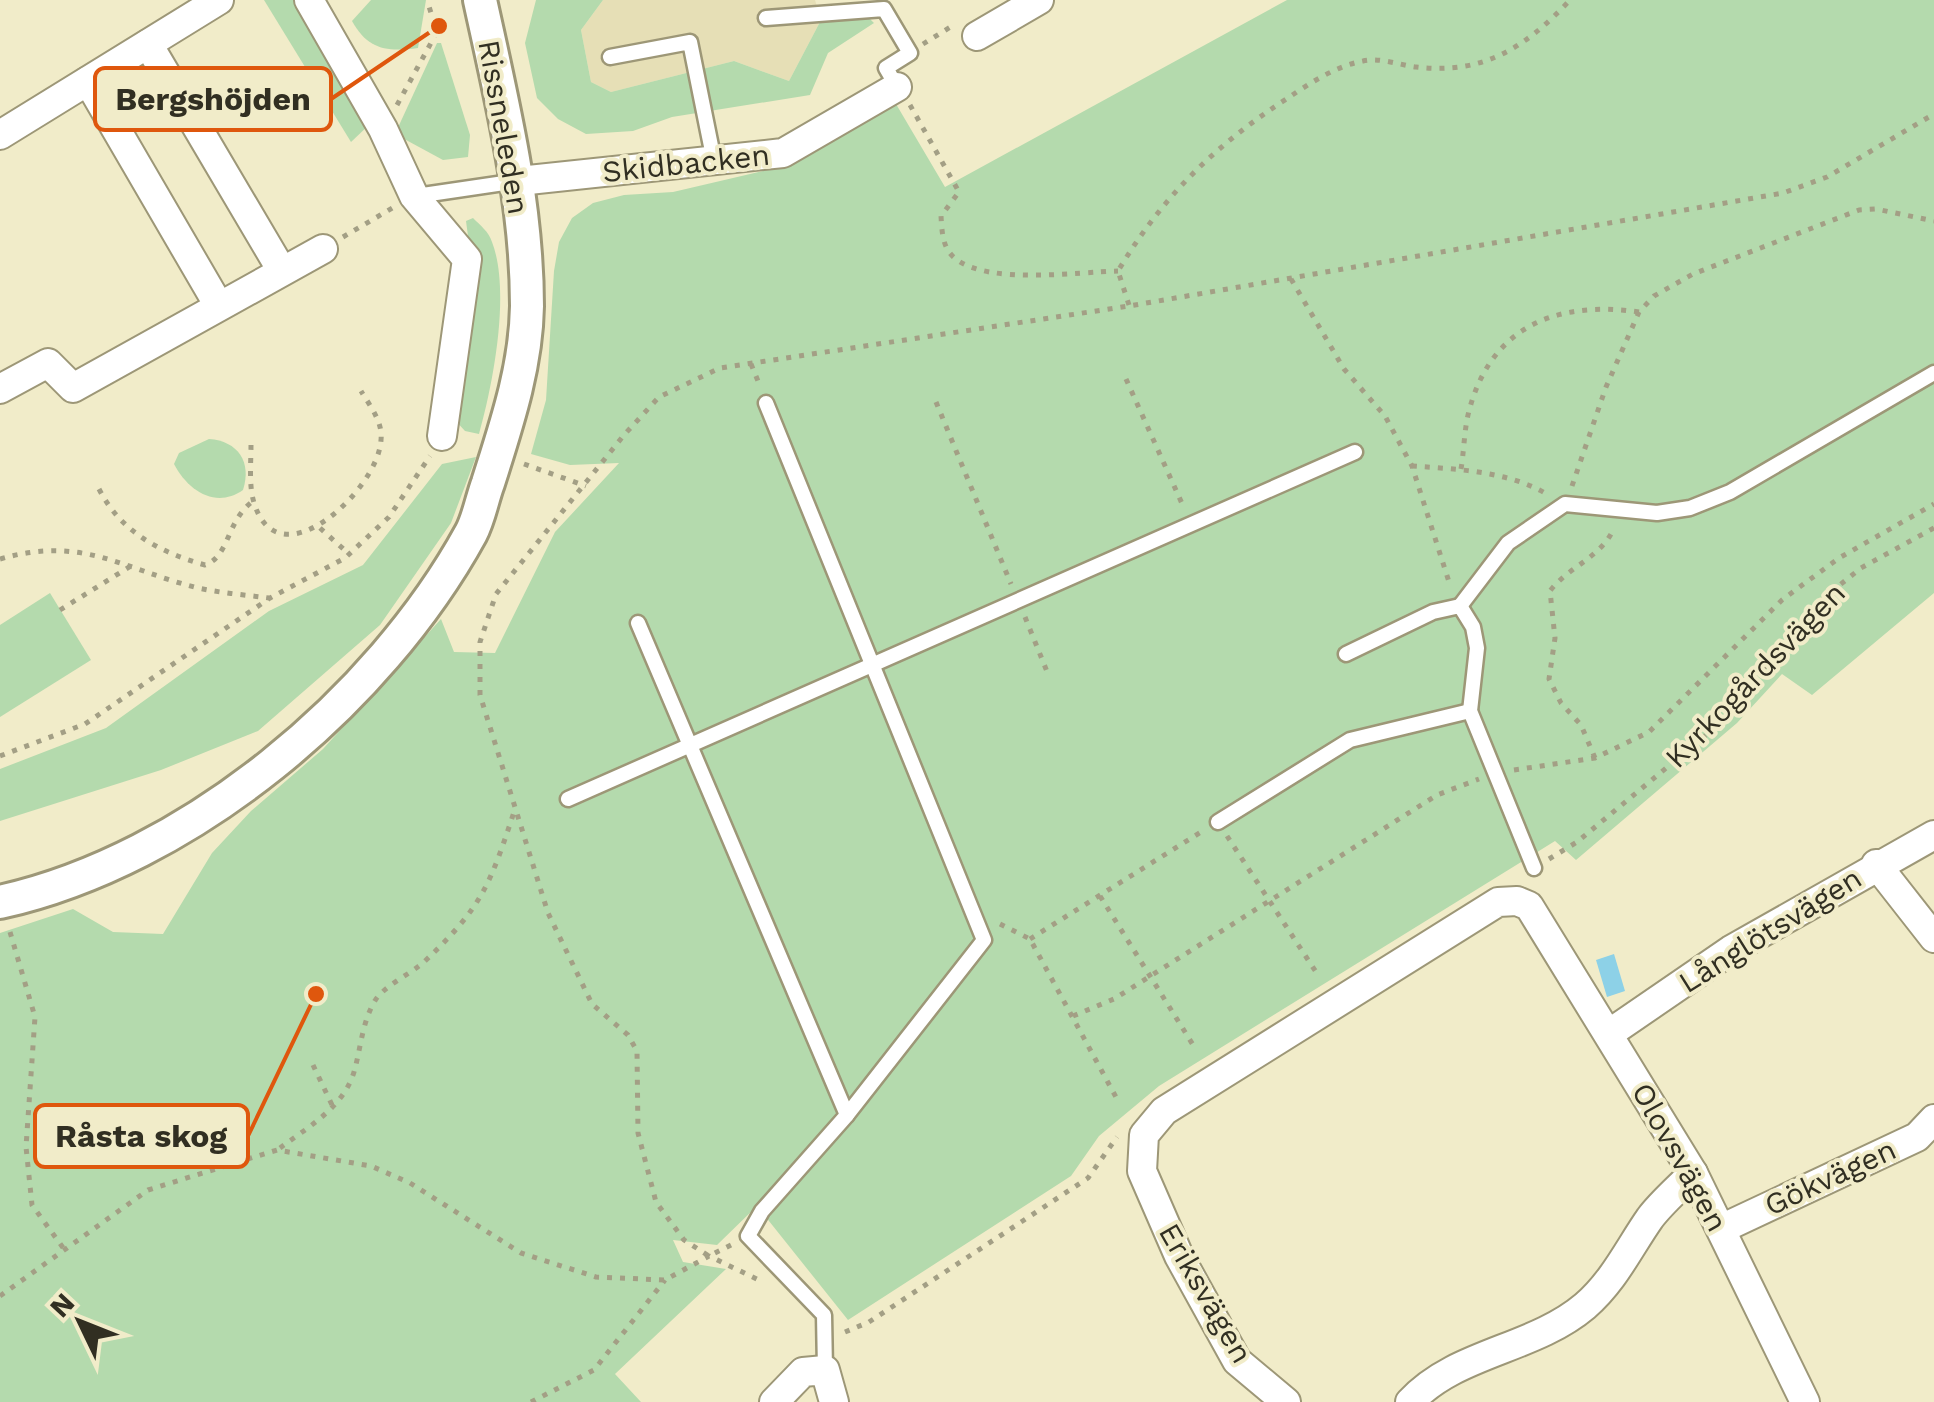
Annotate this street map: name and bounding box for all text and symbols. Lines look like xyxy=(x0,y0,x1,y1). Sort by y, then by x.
street label: Rissneleden xyxy=(471,37,537,217)
callout: Bergshöjden xyxy=(95,68,331,130)
text: Bergshöjden xyxy=(115,80,311,118)
street label: Skidbacken xyxy=(601,137,771,189)
street label: Kyrkogårdsvägen xyxy=(1658,575,1852,775)
street label: Långlötsvägen xyxy=(1672,860,1868,1000)
street label: Olovsvägen xyxy=(1625,1077,1735,1237)
callout: Råsta skog xyxy=(35,1105,248,1167)
text: Råsta skog xyxy=(55,1117,227,1155)
street label: Gökvägen xyxy=(1759,1131,1901,1223)
street label: Eriksvägen xyxy=(1152,1217,1260,1369)
north arrow xyxy=(30,1272,130,1372)
text: N xyxy=(43,1286,81,1324)

